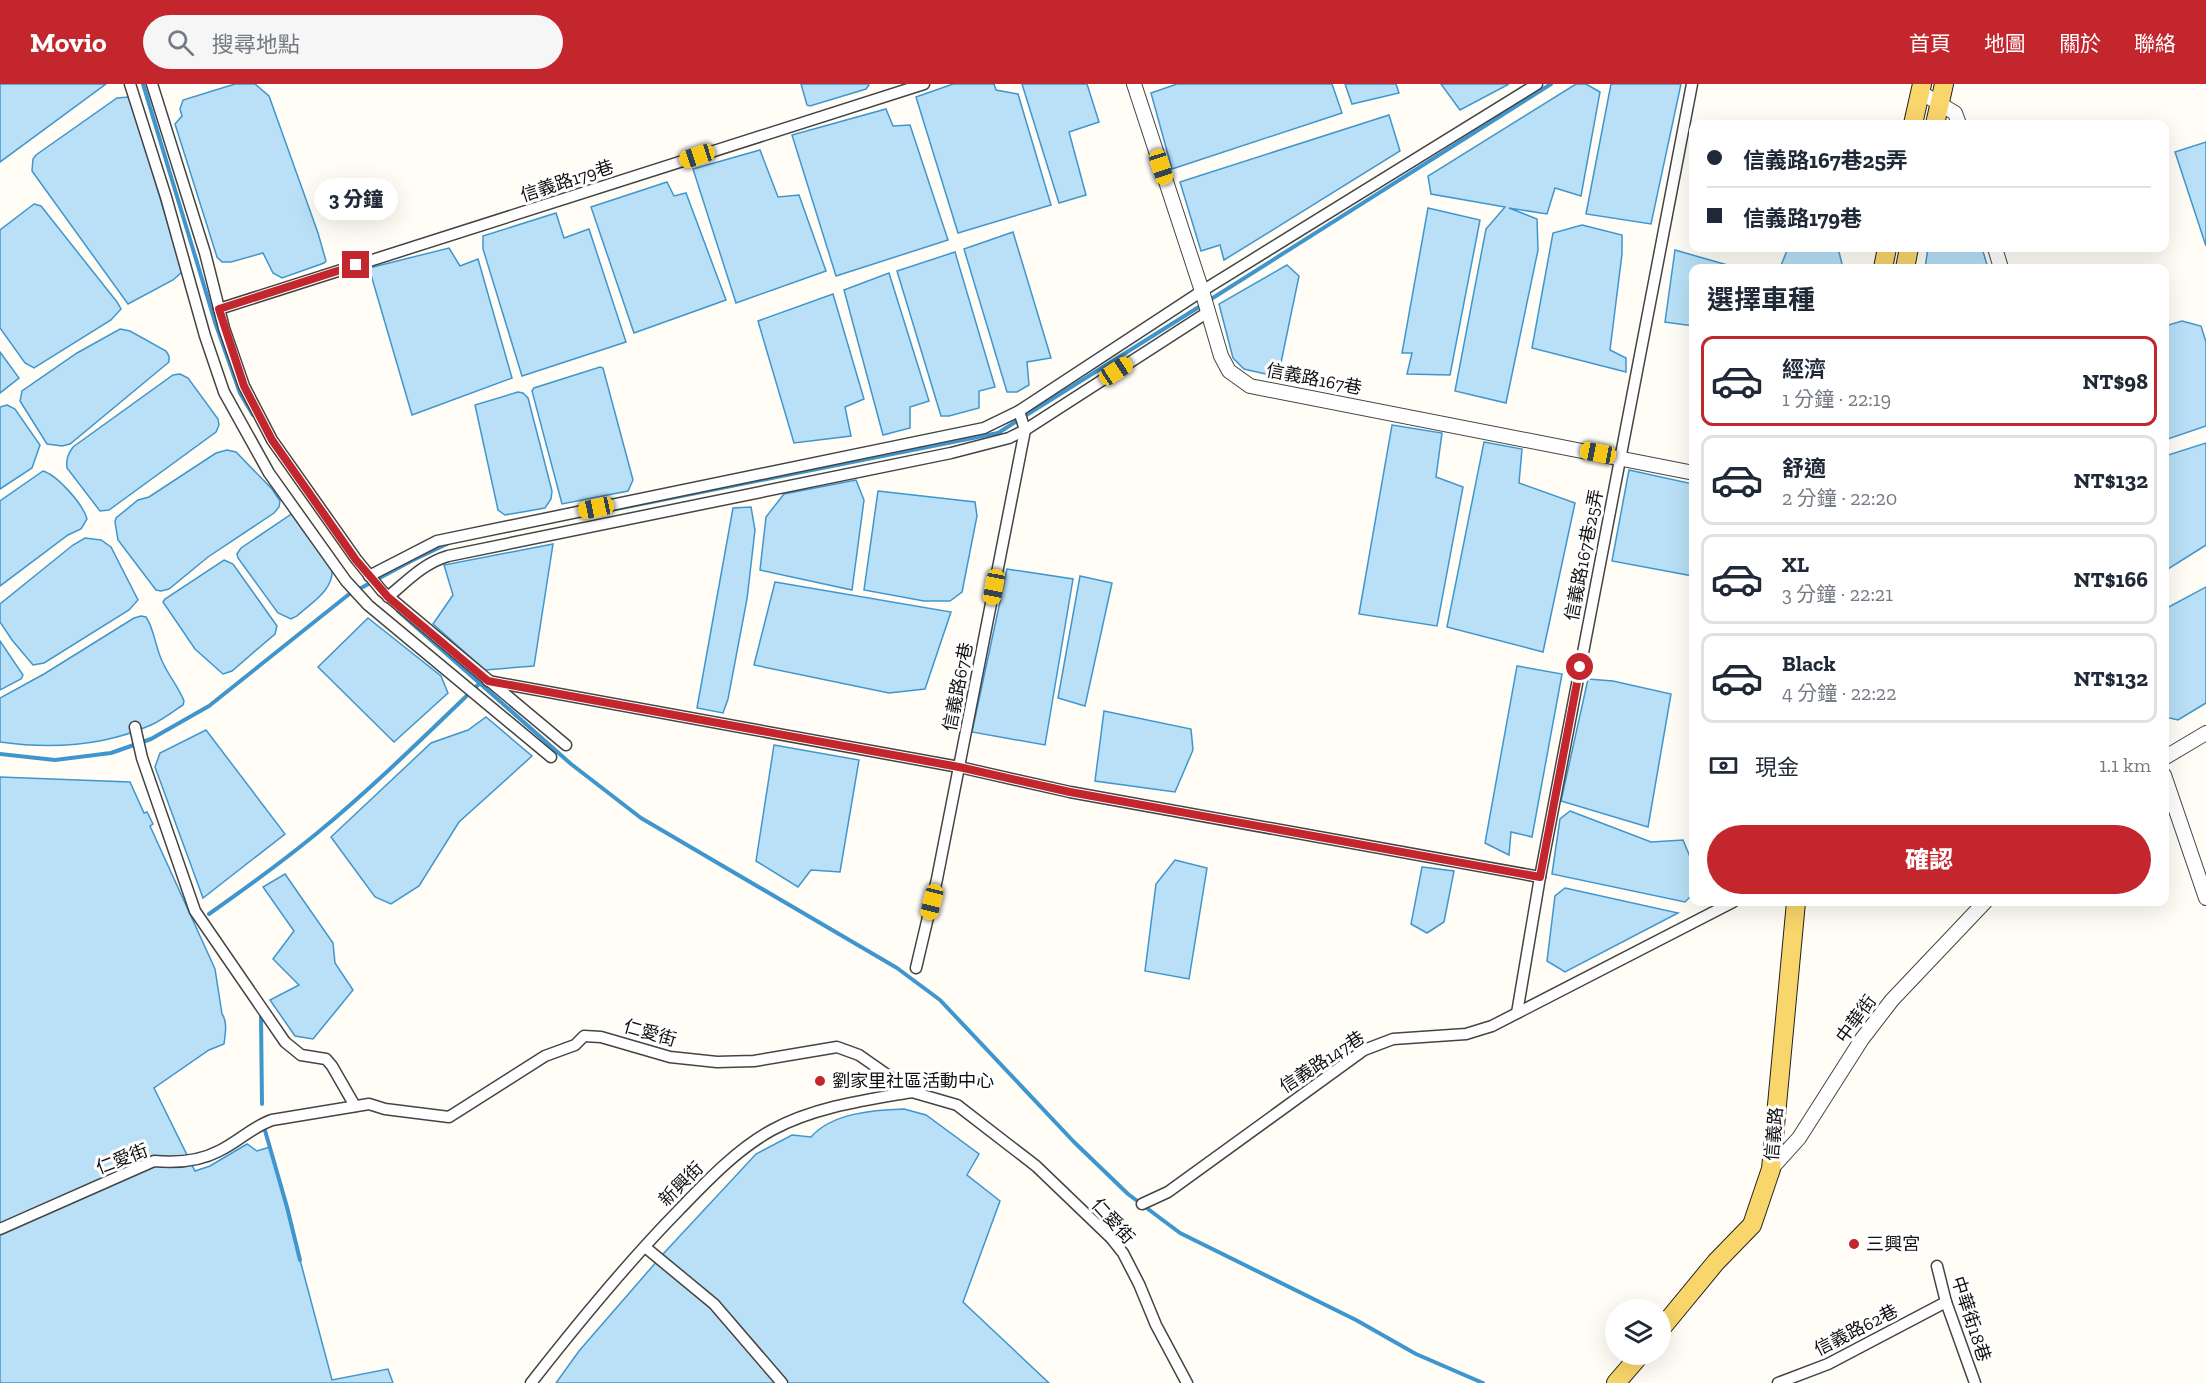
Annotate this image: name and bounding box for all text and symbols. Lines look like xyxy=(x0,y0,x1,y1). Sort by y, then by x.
search box xyxy=(143,15,563,69)
text: Movio xyxy=(30,26,107,59)
icon: search xyxy=(164,26,197,59)
text: 搜尋地點 xyxy=(212,31,300,58)
text: 首頁 xyxy=(1909,31,1951,56)
text: 地圖 xyxy=(1984,31,2026,56)
text: 關於 xyxy=(2059,31,2101,56)
text: 聯絡 xyxy=(2134,31,2176,56)
car xyxy=(677,142,717,170)
car xyxy=(1147,147,1175,187)
text: 信義路167巷25弄 xyxy=(1743,147,1908,174)
street label: 信義路179巷 xyxy=(518,156,616,206)
callout: 3 分鐘 xyxy=(314,178,398,220)
text: 3 分鐘 xyxy=(329,187,383,211)
text: 信義路179巷 xyxy=(1743,205,1862,232)
route end xyxy=(342,251,369,278)
text: 選擇車種 xyxy=(1707,284,1815,316)
car xyxy=(1096,354,1136,388)
icon: car xyxy=(1710,354,1764,408)
text: 經濟 xyxy=(1782,356,1826,383)
street label: 信義路167巷 xyxy=(1264,359,1364,399)
text: NT$98 xyxy=(2083,368,2148,395)
text: 1 分鐘 · 22:19 xyxy=(1782,387,1891,411)
car xyxy=(1579,441,1617,465)
icon: car xyxy=(1710,453,1764,507)
text: 舒適 xyxy=(1782,455,1826,482)
text: NT$132 xyxy=(2074,467,2148,494)
text: 2 分鐘 · 22:20 xyxy=(1782,486,1897,510)
street label: 信義路167巷25弄 xyxy=(1560,487,1608,623)
car xyxy=(577,495,615,521)
text: XL xyxy=(1782,551,1809,578)
icon: car xyxy=(1710,552,1764,606)
text: NT$166 xyxy=(2074,566,2148,593)
car xyxy=(982,568,1006,606)
text: 3 分鐘 · 22:21 xyxy=(1782,582,1893,606)
street label: 信義路67巷 xyxy=(939,641,977,733)
text: Black xyxy=(1782,650,1836,677)
icon: car xyxy=(1710,651,1764,705)
route start xyxy=(1566,653,1593,680)
text: NT$132 xyxy=(2074,665,2148,692)
text: 4 分鐘 · 22:22 xyxy=(1782,681,1896,705)
icon: cash xyxy=(1707,749,1740,782)
text: 1.1 km xyxy=(2099,753,2151,777)
text: 現金 xyxy=(1755,754,1799,781)
button: 確認 xyxy=(1707,825,2151,894)
car xyxy=(919,882,945,922)
street label: 中華街 xyxy=(1831,991,1881,1047)
street label: 仁愛街 xyxy=(621,1015,679,1051)
street label: 信義路147巷 xyxy=(1275,1026,1369,1098)
place label: 劉家里社區活動中心 xyxy=(832,1070,994,1092)
marker: 劉家里社區活動中心 xyxy=(813,1074,827,1088)
street label: 信義路 xyxy=(1761,1106,1787,1162)
street label: 仁愛街 xyxy=(93,1139,151,1179)
street label: 新興街 xyxy=(654,1157,708,1211)
street label: 仁愛街 xyxy=(1087,1194,1139,1248)
place label: 三興宮 xyxy=(1866,1233,1920,1255)
marker: 三興宮 xyxy=(1847,1237,1861,1251)
street label: 中華街18巷 xyxy=(1947,1273,1995,1365)
map controls xyxy=(1605,1299,1671,1365)
button: layers xyxy=(1605,1299,1671,1365)
street label: 信義路62巷 xyxy=(1811,1300,1901,1360)

